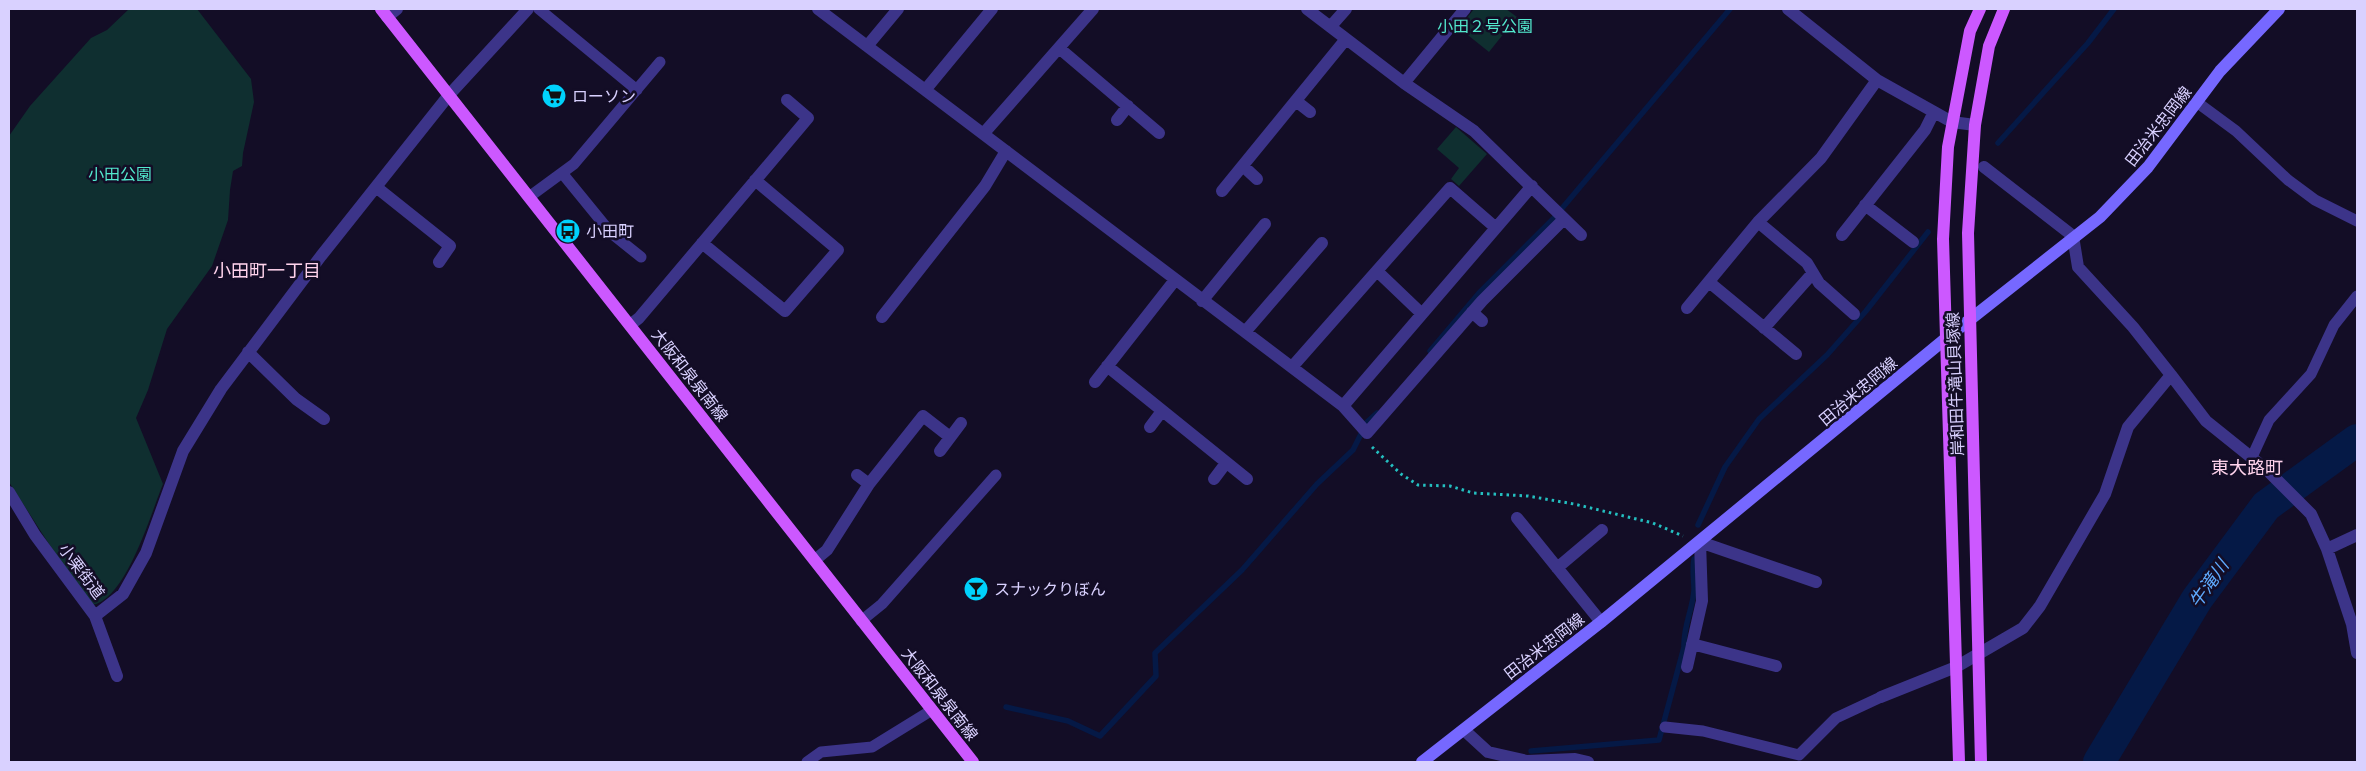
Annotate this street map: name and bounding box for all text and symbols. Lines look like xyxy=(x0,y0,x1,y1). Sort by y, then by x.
park label: 小田２号公園 xyxy=(1437,16,1533,36)
street label: 田治米忠岡線 xyxy=(2121,82,2195,170)
supermarket icon: ローソン xyxy=(541,83,567,109)
place label: ローソン xyxy=(572,86,636,106)
park label: 小田公園 xyxy=(88,164,152,184)
bus stop icon: 小田町 xyxy=(555,218,581,244)
place label: 小田町 xyxy=(586,221,634,241)
district label: 小田町一丁目 xyxy=(213,260,321,281)
street label: 岸和田牛滝山貝塚線 xyxy=(1942,312,1968,456)
street label: 大阪和泉泉南線 xyxy=(648,325,732,425)
street label: 田治米忠岡線 xyxy=(1815,352,1901,430)
district label: 東大路町 xyxy=(2211,457,2283,478)
street label: 小栗街道 xyxy=(55,539,109,603)
water label: 牛滝川 xyxy=(2185,554,2234,612)
bar icon: スナックりぼん xyxy=(963,576,989,602)
place label: スナックりぼん xyxy=(994,579,1106,599)
street label: 田治米忠岡線 xyxy=(1500,609,1588,683)
street label: 大阪和泉泉南線 xyxy=(898,644,982,744)

